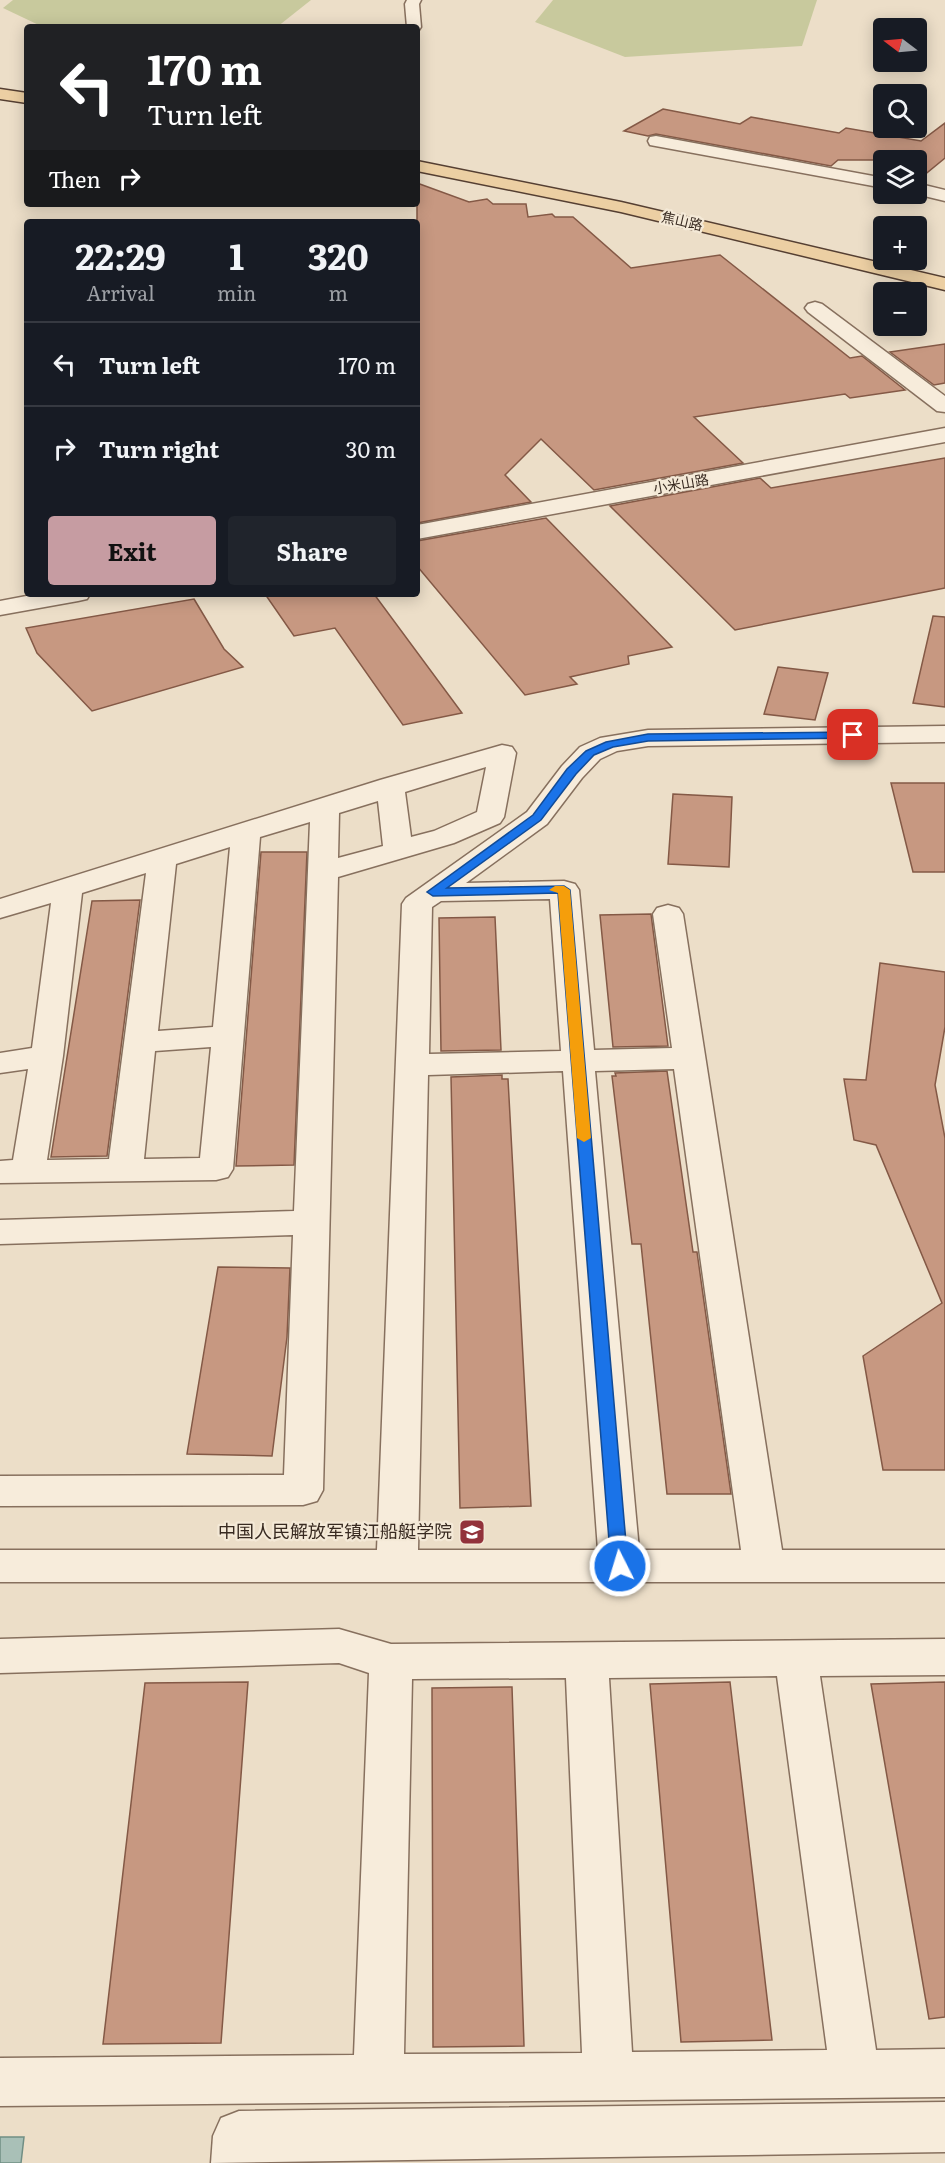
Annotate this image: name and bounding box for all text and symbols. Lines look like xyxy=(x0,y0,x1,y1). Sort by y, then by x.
north arrow xyxy=(873,18,927,72)
map controls xyxy=(873,18,927,336)
text: 170 m xyxy=(147,36,262,98)
icon: left xyxy=(48,48,126,126)
button: search xyxy=(873,84,927,138)
text: Turn left xyxy=(147,93,262,133)
button: layers xyxy=(873,150,927,204)
text: Then xyxy=(48,162,101,195)
icon: right xyxy=(113,162,146,195)
street label: 焦山路 xyxy=(660,206,705,234)
button: + xyxy=(873,216,927,270)
text: 22:29 xyxy=(75,228,166,281)
text: 1 xyxy=(229,228,244,281)
text: 320 xyxy=(308,228,369,281)
text: Arrival xyxy=(86,277,155,307)
text: min xyxy=(217,277,256,307)
text: m xyxy=(328,277,348,307)
button: − xyxy=(873,282,927,336)
icon: left xyxy=(48,348,81,381)
text: Turn left xyxy=(99,348,200,381)
text: 170 m xyxy=(338,348,396,381)
icon: right xyxy=(48,432,81,465)
text: Turn right xyxy=(99,432,219,465)
text: 30 m xyxy=(346,432,396,465)
street label: 小米山路 xyxy=(652,468,710,498)
button: Exit xyxy=(48,516,216,585)
button: Share xyxy=(228,516,396,585)
pin xyxy=(827,709,878,760)
icon: arrive xyxy=(836,718,869,751)
place label: 中国人民解放军镇江船艇学院 xyxy=(218,1517,452,1544)
school or university icon: 中国人民解放军镇江船艇学院 xyxy=(457,1517,487,1547)
position arrow xyxy=(588,1534,652,1598)

